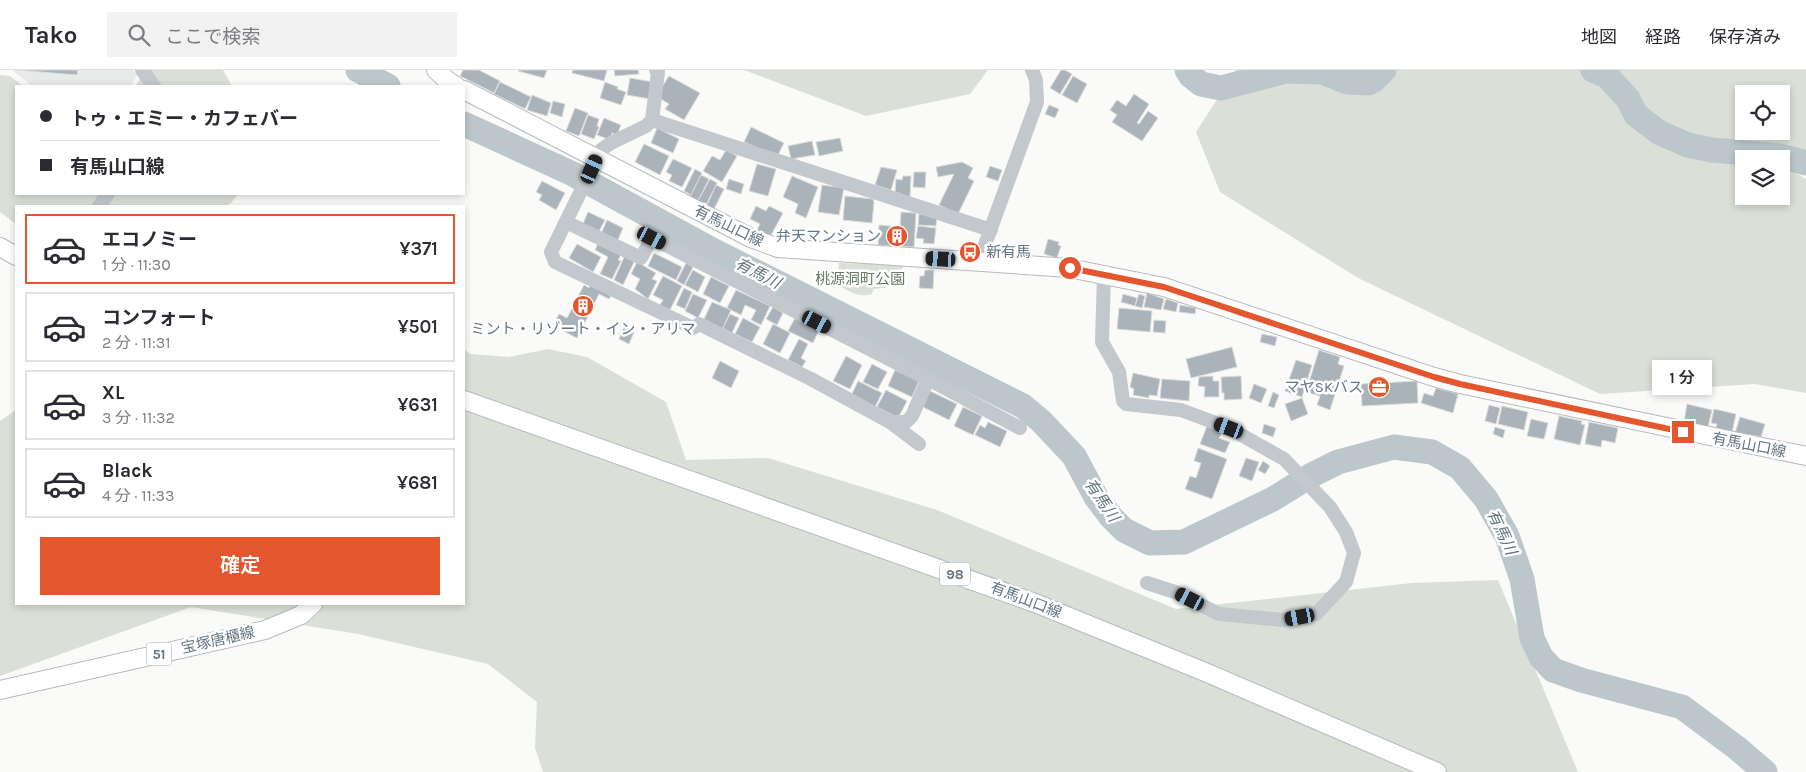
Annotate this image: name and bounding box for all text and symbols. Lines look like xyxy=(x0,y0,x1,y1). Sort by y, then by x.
search box xyxy=(107,12,457,57)
text: Tako xyxy=(25,21,77,49)
icon: search xyxy=(125,21,153,49)
text: ここで検索 xyxy=(165,26,260,48)
text: 地図 xyxy=(1581,26,1617,48)
text: 経路 xyxy=(1645,26,1681,48)
text: 保存済み xyxy=(1709,26,1781,48)
map controls xyxy=(1735,85,1790,205)
button: locate xyxy=(1735,85,1790,140)
text: トゥ・エミー・カフェバー xyxy=(70,108,298,130)
button: layers xyxy=(1735,150,1790,205)
car xyxy=(579,152,604,186)
text: 有馬山口線 xyxy=(70,156,165,178)
street label: 有馬山口線 xyxy=(691,201,767,251)
building icon: 弁天マンション xyxy=(885,224,909,248)
car xyxy=(635,225,668,251)
icon: car xyxy=(42,227,87,272)
place label: 弁天マンション xyxy=(776,227,881,245)
text: エコノミー xyxy=(102,229,197,251)
text: ¥371 xyxy=(399,238,438,260)
bus stop icon: 新有馬 xyxy=(958,240,982,264)
place label: 新有馬 xyxy=(986,243,1031,261)
car xyxy=(925,251,956,267)
water label: 有馬川 xyxy=(732,254,785,293)
text: 1 分 · 11:30 xyxy=(102,255,171,274)
route start xyxy=(1059,257,1081,279)
park label: 桃源洞町公園 xyxy=(815,270,905,288)
building icon: ミント・リゾート・イン・アリマ xyxy=(571,294,595,318)
icon: car xyxy=(42,305,87,350)
text: コンフォート xyxy=(102,307,215,329)
car xyxy=(800,309,833,335)
text: ¥501 xyxy=(398,316,438,338)
place label: ミント・リゾート・イン・アリマ xyxy=(470,320,696,338)
text: 2 分 · 11:31 xyxy=(102,333,171,352)
callout: 1 分 xyxy=(1653,360,1713,394)
text: 1 分 xyxy=(1669,368,1695,387)
office icon: マヤSKバス xyxy=(1367,375,1391,399)
place label: マヤSKバス xyxy=(1285,378,1363,396)
text: XL xyxy=(102,382,124,404)
icon: car xyxy=(42,383,87,428)
text: ¥631 xyxy=(397,394,438,416)
text: 3 分 · 11:32 xyxy=(102,408,175,427)
car xyxy=(1212,416,1245,440)
route end xyxy=(1672,421,1694,443)
street label: 有馬山口線 xyxy=(1710,429,1788,461)
text: Black xyxy=(102,460,153,482)
icon: car xyxy=(42,461,87,506)
text: ¥681 xyxy=(397,472,438,494)
water label: 有馬川 xyxy=(1081,475,1124,527)
text: 4 分 · 11:33 xyxy=(102,486,174,505)
water label: 有馬川 xyxy=(1483,506,1522,560)
button: 確定 xyxy=(40,537,440,595)
road number: 98 xyxy=(940,562,970,586)
street label: 有馬山口線 xyxy=(988,578,1064,622)
car xyxy=(1173,586,1206,612)
car xyxy=(1283,607,1316,627)
street label: 宝塚唐櫃線 xyxy=(179,623,257,657)
road number: 51 xyxy=(146,642,172,666)

